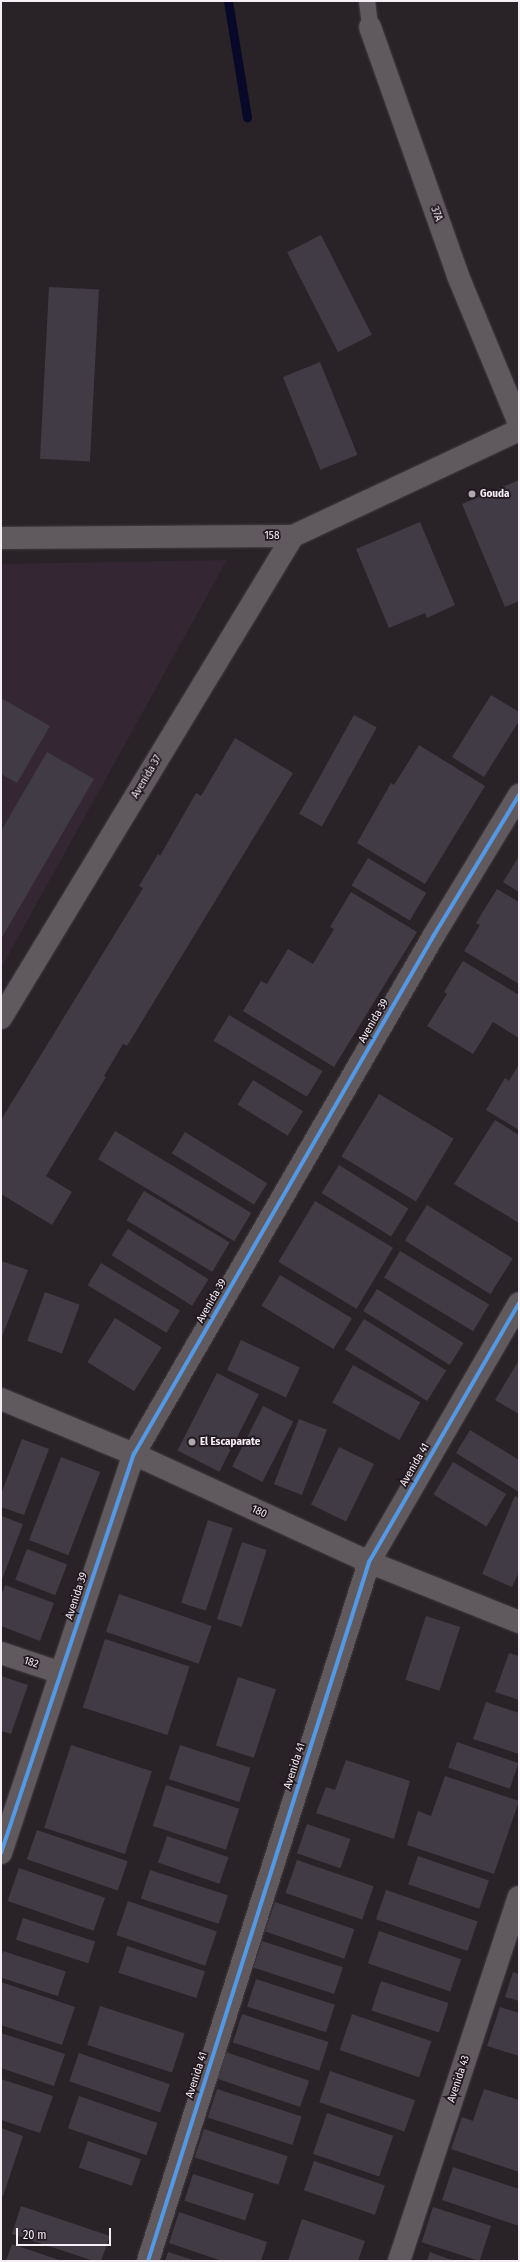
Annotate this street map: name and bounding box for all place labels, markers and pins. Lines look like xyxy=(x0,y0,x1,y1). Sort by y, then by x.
place label: Gouda xyxy=(480,487,510,501)
marker: Gouda xyxy=(467,489,477,499)
place label: El Escaparate xyxy=(200,1435,260,1449)
marker: El Escaparate xyxy=(187,1437,197,1447)

